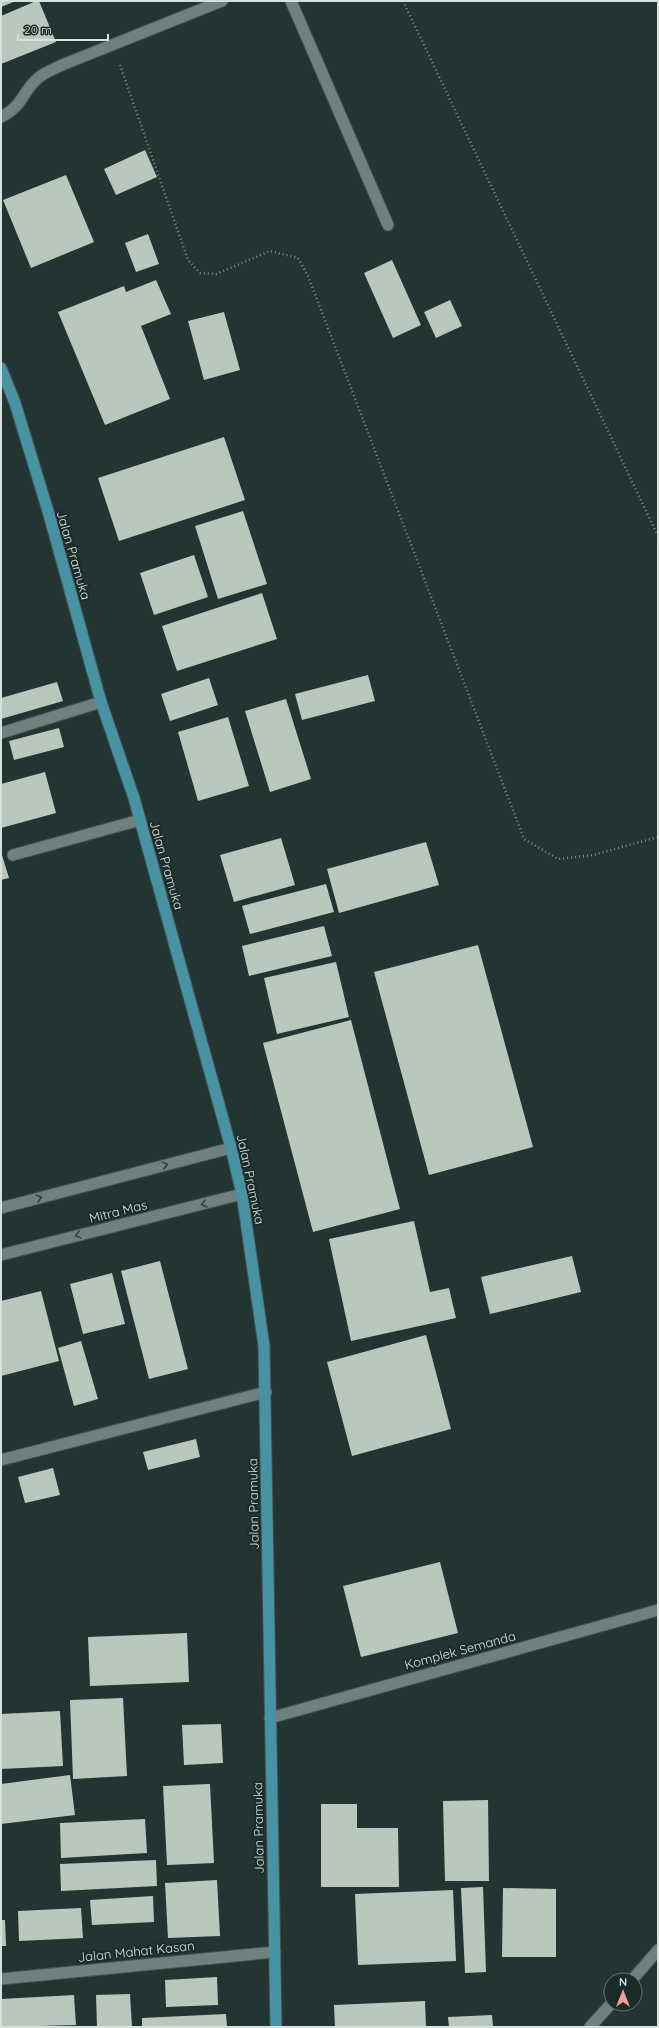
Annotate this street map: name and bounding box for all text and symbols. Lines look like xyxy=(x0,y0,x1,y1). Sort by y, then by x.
scale bar xyxy=(18,16,108,42)
text: 20 m xyxy=(24,22,52,37)
street label: Jalan Pramuka xyxy=(54,509,94,601)
street label: Jalan Pramuka xyxy=(147,819,187,911)
street label: Jalan Pramuka xyxy=(234,1132,268,1226)
one-way arrow xyxy=(161,1162,168,1170)
one-way arrow xyxy=(35,1194,42,1203)
street label: Mitra Mas xyxy=(87,1196,149,1226)
one-way arrow xyxy=(201,1199,208,1208)
one-way arrow xyxy=(75,1231,81,1239)
street label: Jalan Pramuka xyxy=(244,1458,262,1550)
street label: Komplek Semanda xyxy=(403,1627,517,1673)
street label: Jalan Pramuka xyxy=(249,1782,267,1874)
street label: Jalan Mahat Kasan xyxy=(77,1937,195,1965)
north arrow xyxy=(603,1972,643,2012)
text: N xyxy=(619,1975,627,1989)

